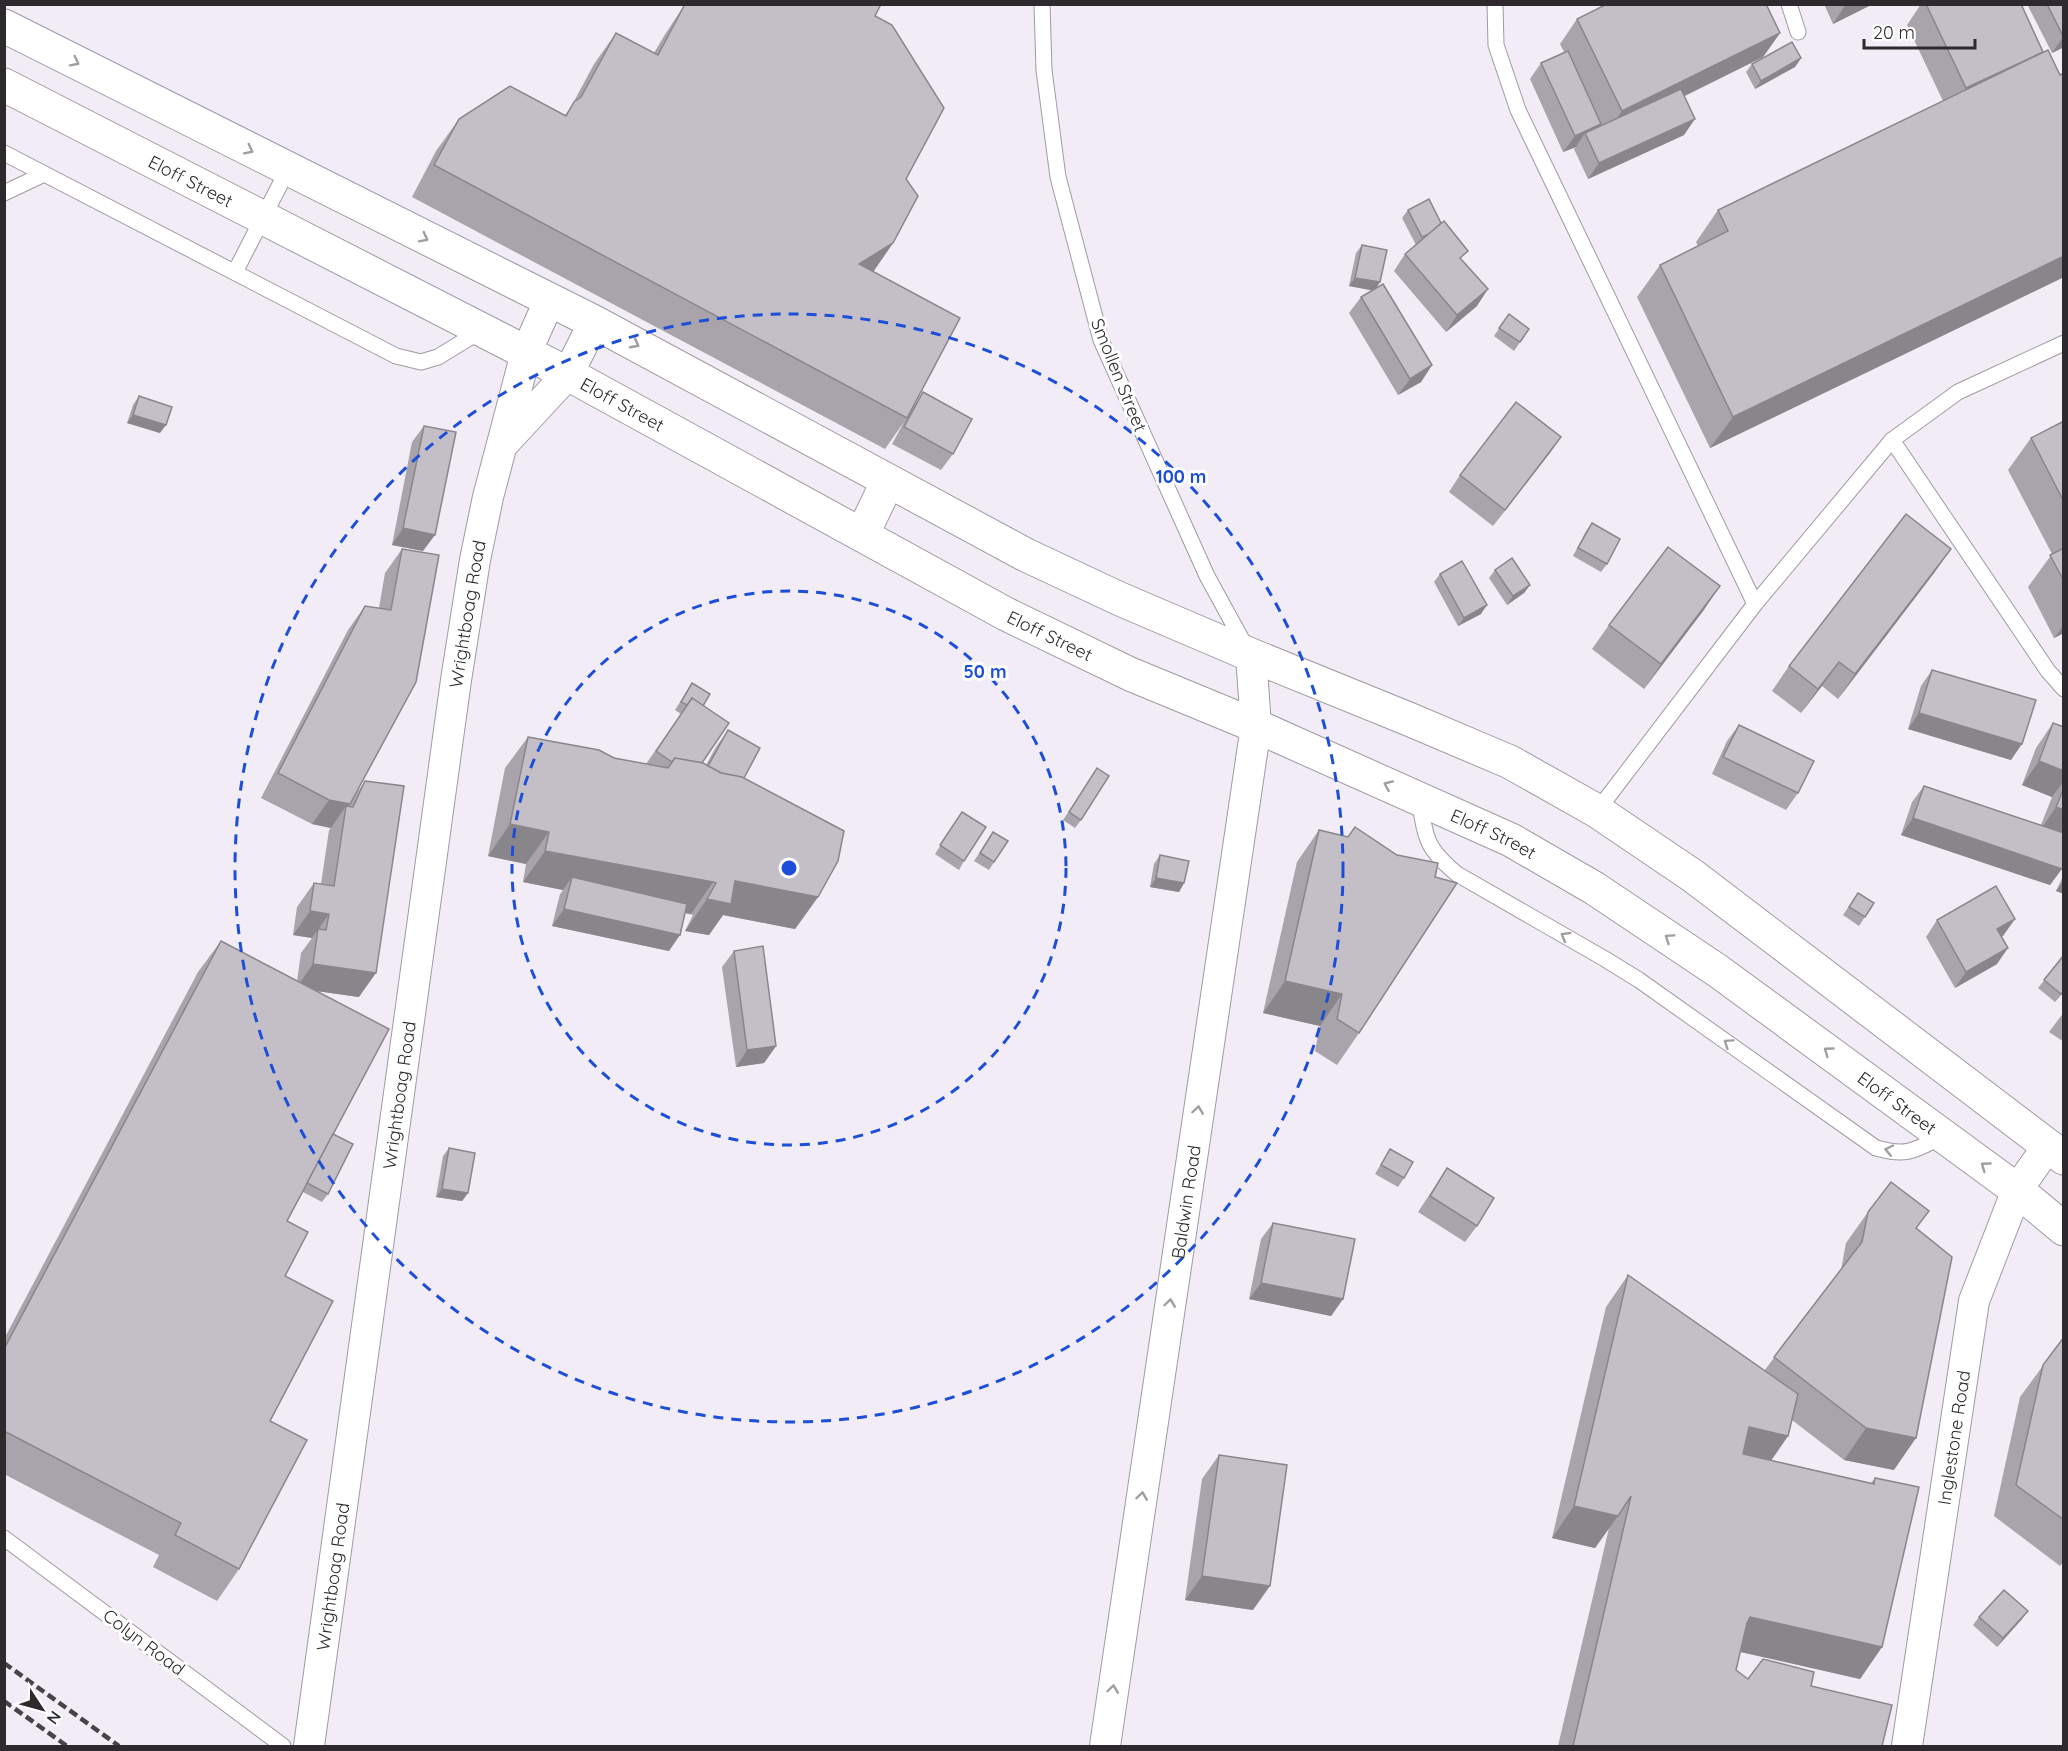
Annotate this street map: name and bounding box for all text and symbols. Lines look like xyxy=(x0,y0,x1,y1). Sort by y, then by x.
scale bar xyxy=(1864,12,1975,50)
text: 20 m xyxy=(1873,21,1915,44)
one-way arrow xyxy=(69,55,80,66)
one-way arrow xyxy=(243,143,254,154)
street label: Eloff Street xyxy=(145,150,237,212)
one-way arrow xyxy=(417,230,428,242)
street label: Smollen Street xyxy=(1086,315,1152,435)
one-way arrow xyxy=(629,337,639,348)
street label: Eloff Street xyxy=(577,372,669,436)
text: 100 m xyxy=(1156,465,1206,488)
street label: Wrightboag Road xyxy=(443,538,490,689)
street label: Eloff Street xyxy=(1003,605,1096,666)
text: 50 m xyxy=(963,660,1007,683)
one-way arrow xyxy=(1383,780,1394,792)
street label: Eloff Street xyxy=(1447,803,1541,864)
centre of rings xyxy=(779,858,799,878)
one-way arrow xyxy=(1561,931,1571,943)
one-way arrow xyxy=(1664,934,1675,945)
street label: Wrightboag Road xyxy=(377,1020,420,1171)
one-way arrow xyxy=(1723,1039,1734,1050)
one-way arrow xyxy=(1823,1047,1834,1058)
street label: Eloff Street xyxy=(1853,1066,1941,1139)
one-way arrow xyxy=(1192,1105,1204,1114)
street label: Baldwin Road xyxy=(1166,1143,1205,1260)
one-way arrow xyxy=(1884,1145,1894,1158)
one-way arrow xyxy=(1980,1163,1991,1174)
one-way arrow xyxy=(1164,1298,1176,1307)
street label: Inglestone Road xyxy=(1932,1369,1975,1506)
one-way arrow xyxy=(1135,1491,1147,1500)
street label: Wrightboag Road xyxy=(311,1501,354,1652)
street label: Colyn Road xyxy=(98,1604,190,1680)
north arrow xyxy=(12,1679,72,1739)
one-way arrow xyxy=(1107,1684,1119,1693)
text: N xyxy=(43,1707,66,1728)

